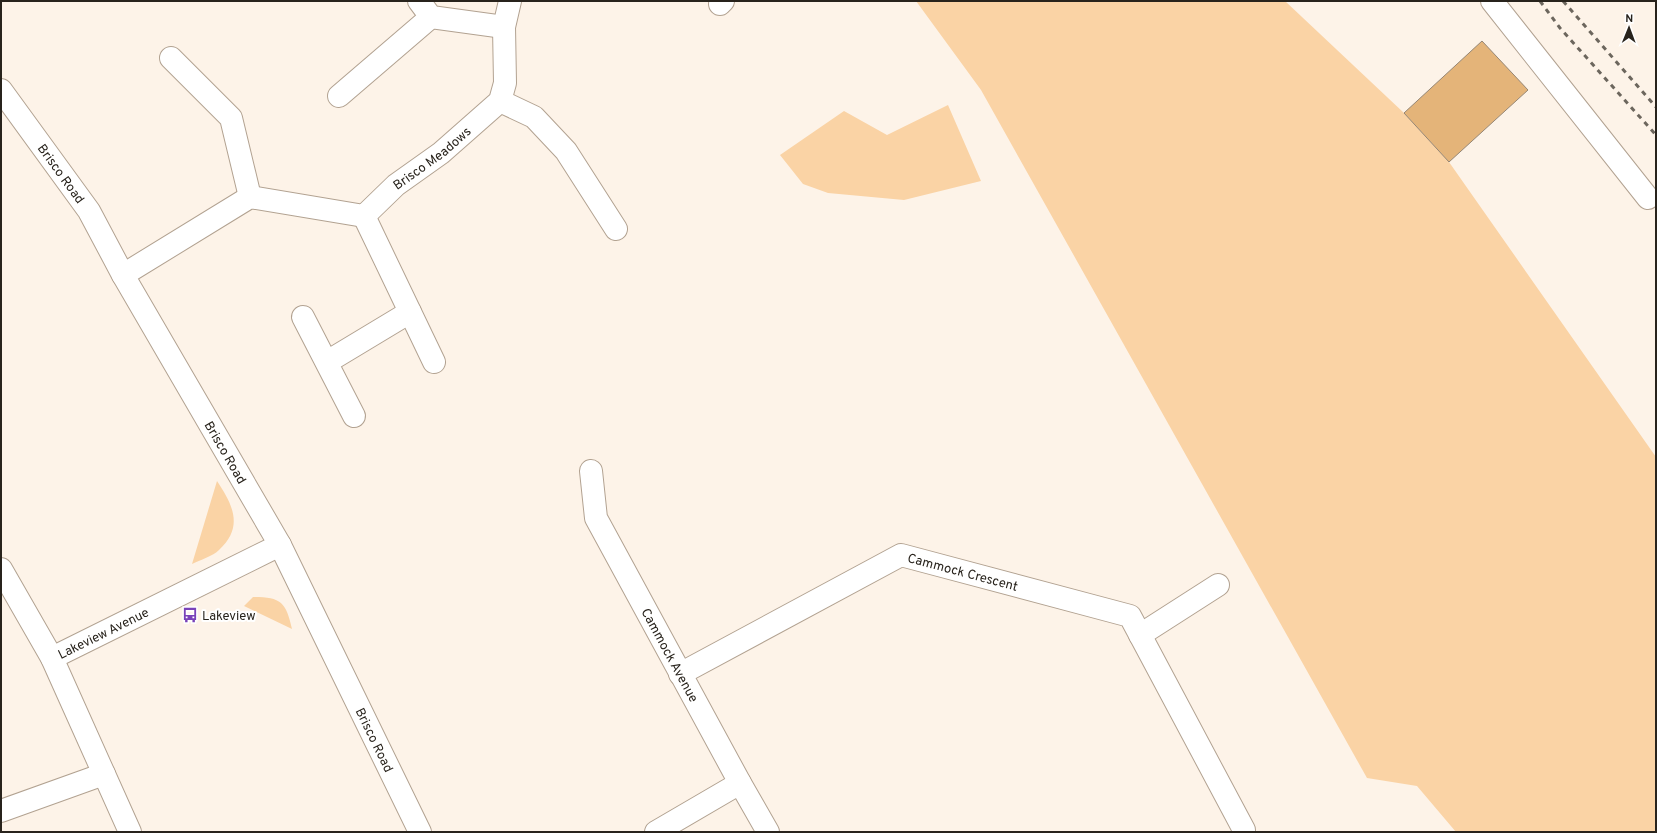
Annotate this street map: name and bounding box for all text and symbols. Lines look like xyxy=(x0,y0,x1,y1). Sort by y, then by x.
north arrow xyxy=(1609,8,1649,48)
text: N xyxy=(1625,12,1633,26)
street label: Brisco Meadows xyxy=(391,124,475,194)
street label: Brisco Road xyxy=(33,142,87,207)
street label: Brisco Road xyxy=(200,419,249,487)
street label: Cammock Crescent xyxy=(905,551,1019,596)
street label: Lakeview Avenue xyxy=(56,605,152,664)
bus stop icon: Lakeview xyxy=(181,606,199,624)
street label: Cammock Avenue xyxy=(637,606,701,706)
place label: Lakeview xyxy=(202,609,255,625)
street label: Brisco Road xyxy=(351,706,396,775)

